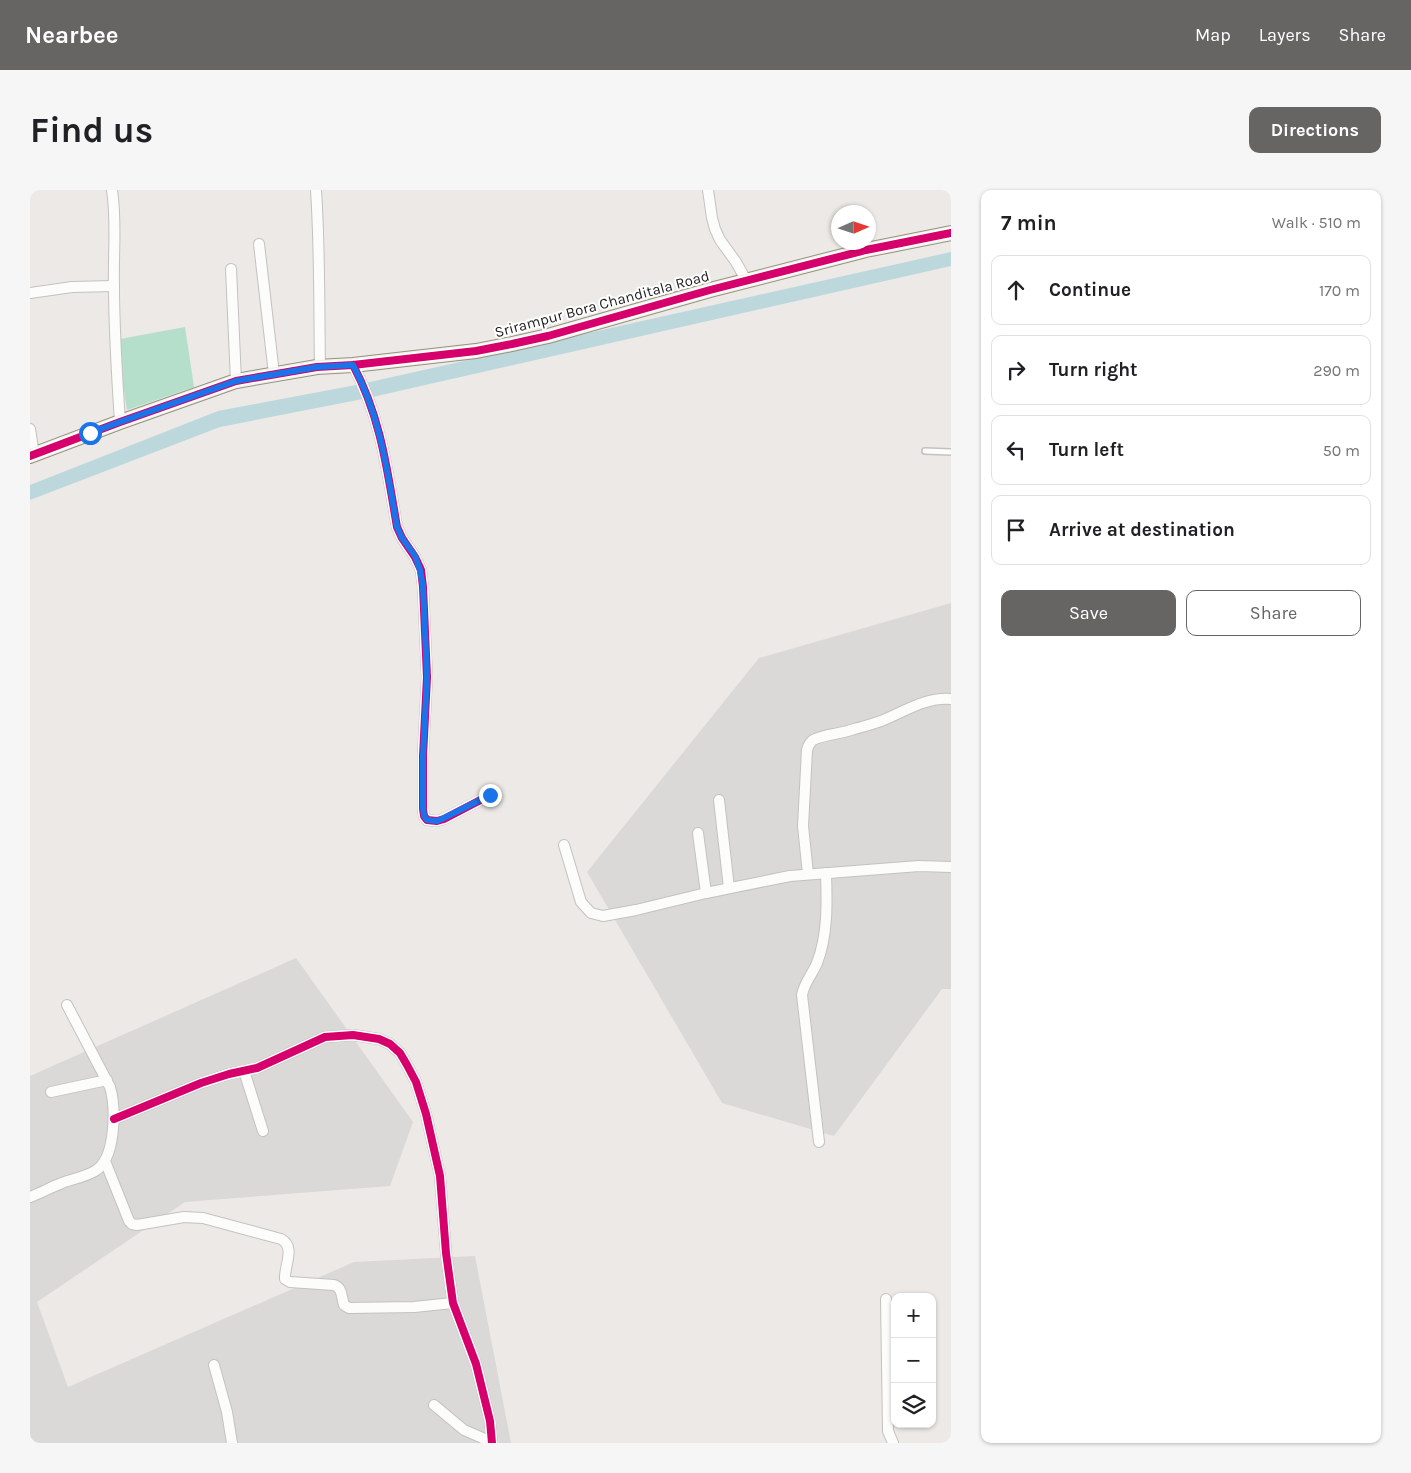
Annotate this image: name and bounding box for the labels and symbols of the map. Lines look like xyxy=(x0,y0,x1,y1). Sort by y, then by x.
north arrow xyxy=(831,205,876,250)
street label: Srirampur Bora Chanditala Road xyxy=(493,267,711,341)
route start xyxy=(79,422,102,445)
route end xyxy=(479,784,502,807)

